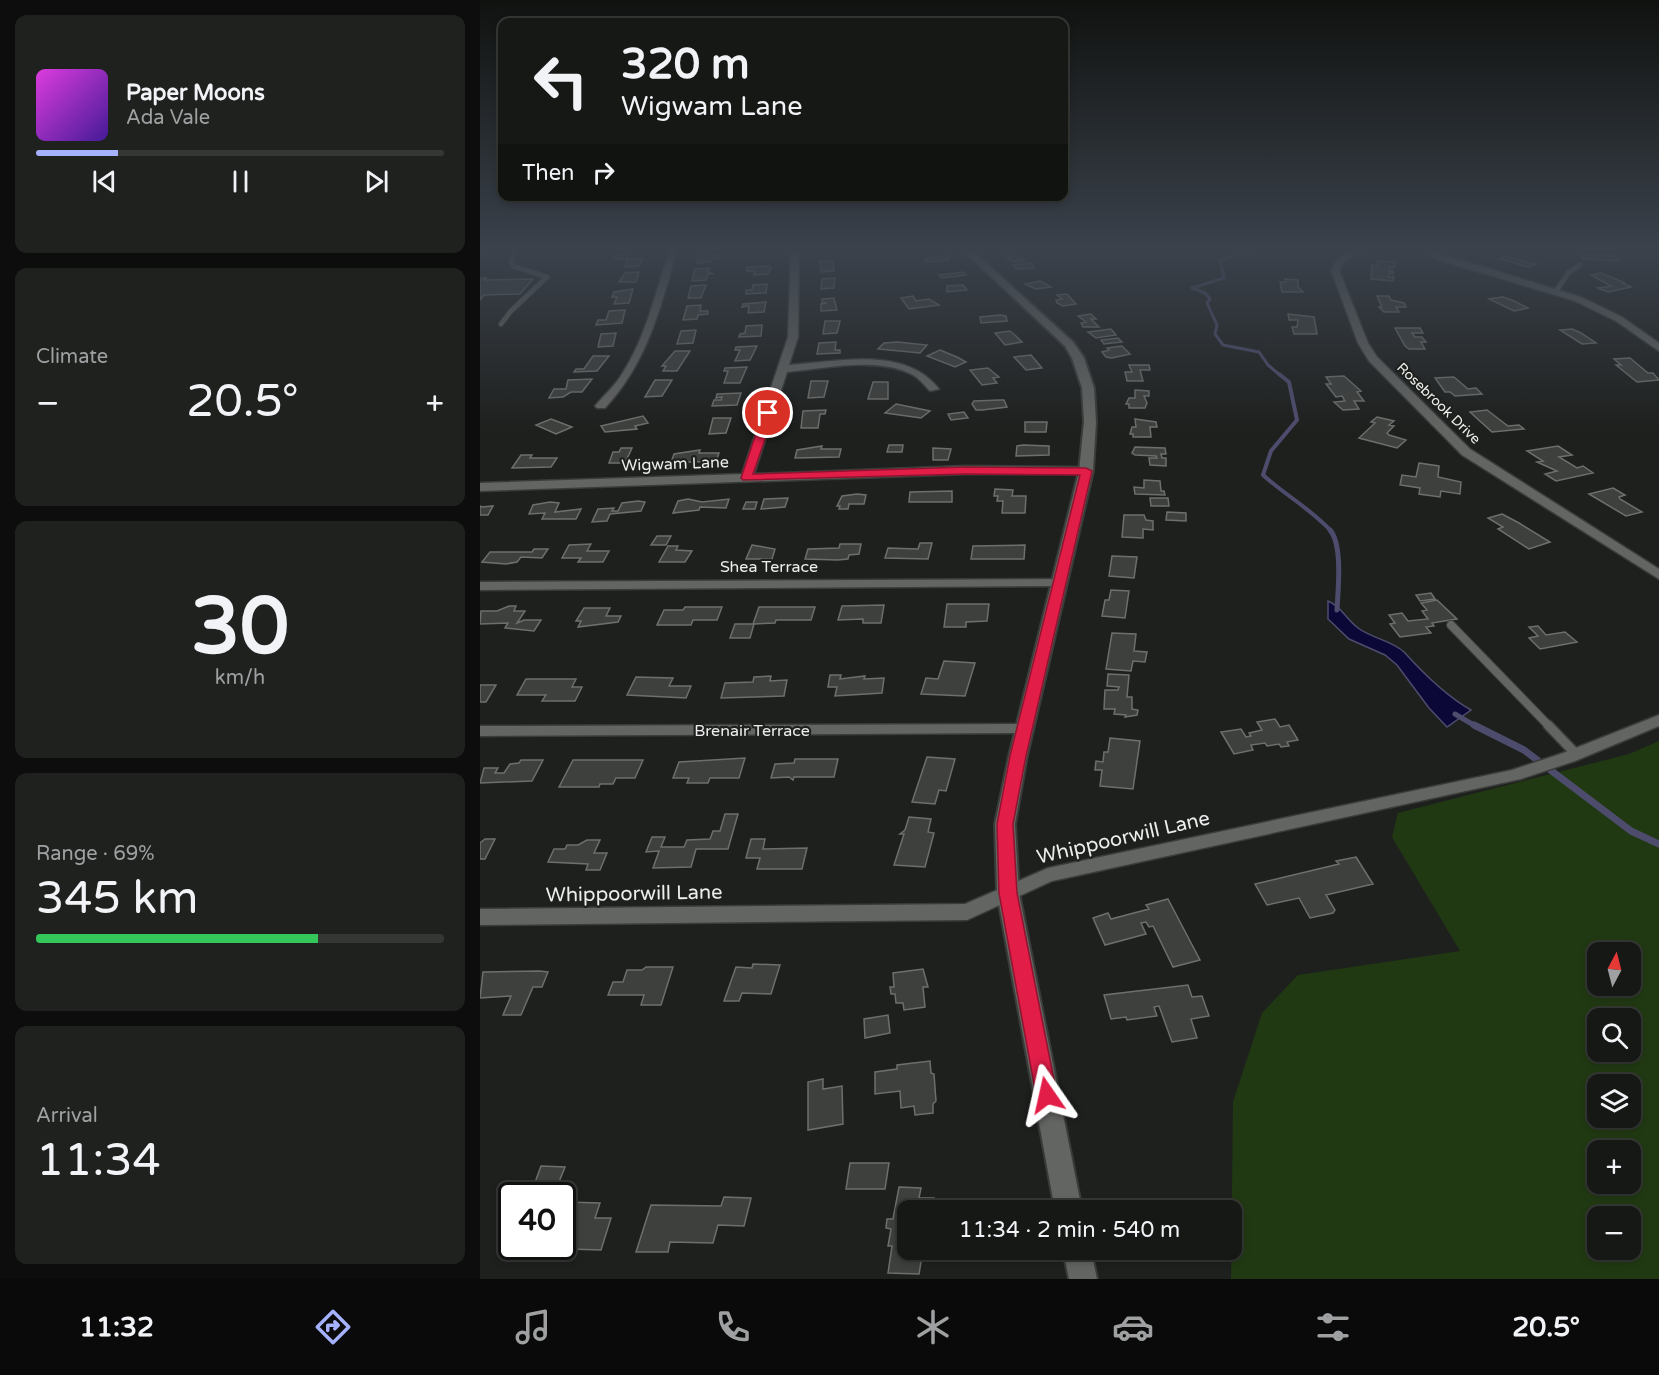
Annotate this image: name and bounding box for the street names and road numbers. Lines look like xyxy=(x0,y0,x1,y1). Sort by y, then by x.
street label: Rosebrook Drive xyxy=(1393,359,1484,448)
street label: Wigwam Lane xyxy=(621,452,729,476)
street label: Shea Terrace xyxy=(720,557,818,577)
street label: Brenair Terrace xyxy=(694,721,810,741)
street label: Whippoorwill Lane xyxy=(1034,806,1212,870)
street label: Whippoorwill Lane xyxy=(545,880,723,908)

